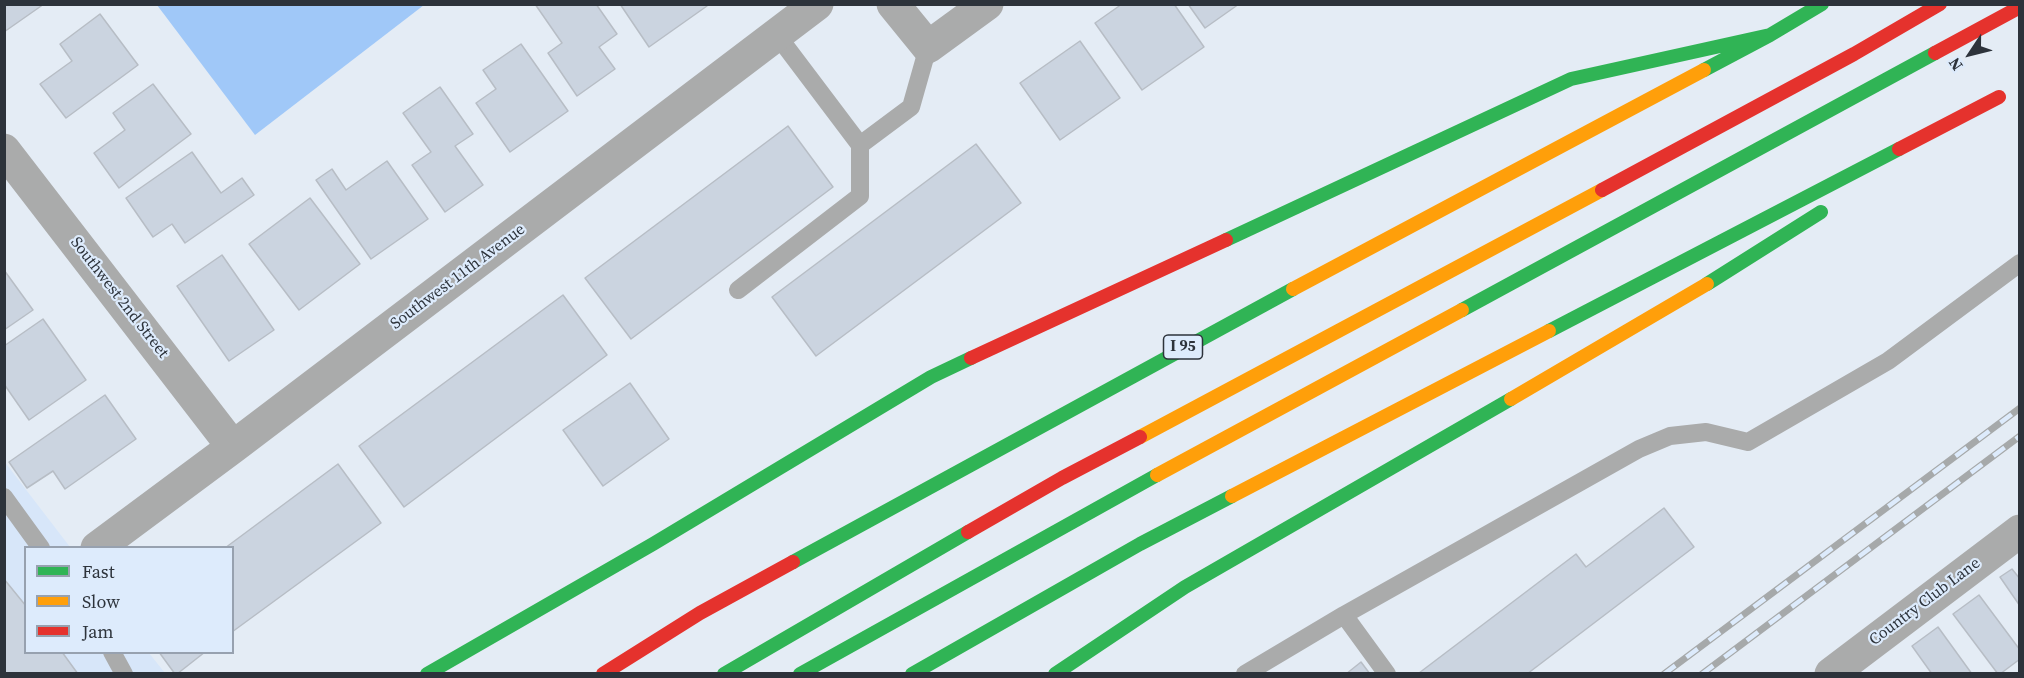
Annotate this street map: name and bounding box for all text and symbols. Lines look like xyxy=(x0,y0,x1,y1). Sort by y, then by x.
north arrow xyxy=(1940,24,2000,84)
text: N xyxy=(1943,53,1968,75)
street label: Southwest 11th Avenue xyxy=(387,220,529,334)
street label: Southwest 2nd Street xyxy=(66,234,172,362)
road number: I 95 xyxy=(1164,335,1202,359)
legend xyxy=(24,546,234,654)
street label: Country Club Lane xyxy=(1866,554,1984,650)
text: Fast xyxy=(82,559,115,584)
text: Slow xyxy=(82,589,120,614)
text: Jam xyxy=(82,619,114,644)

